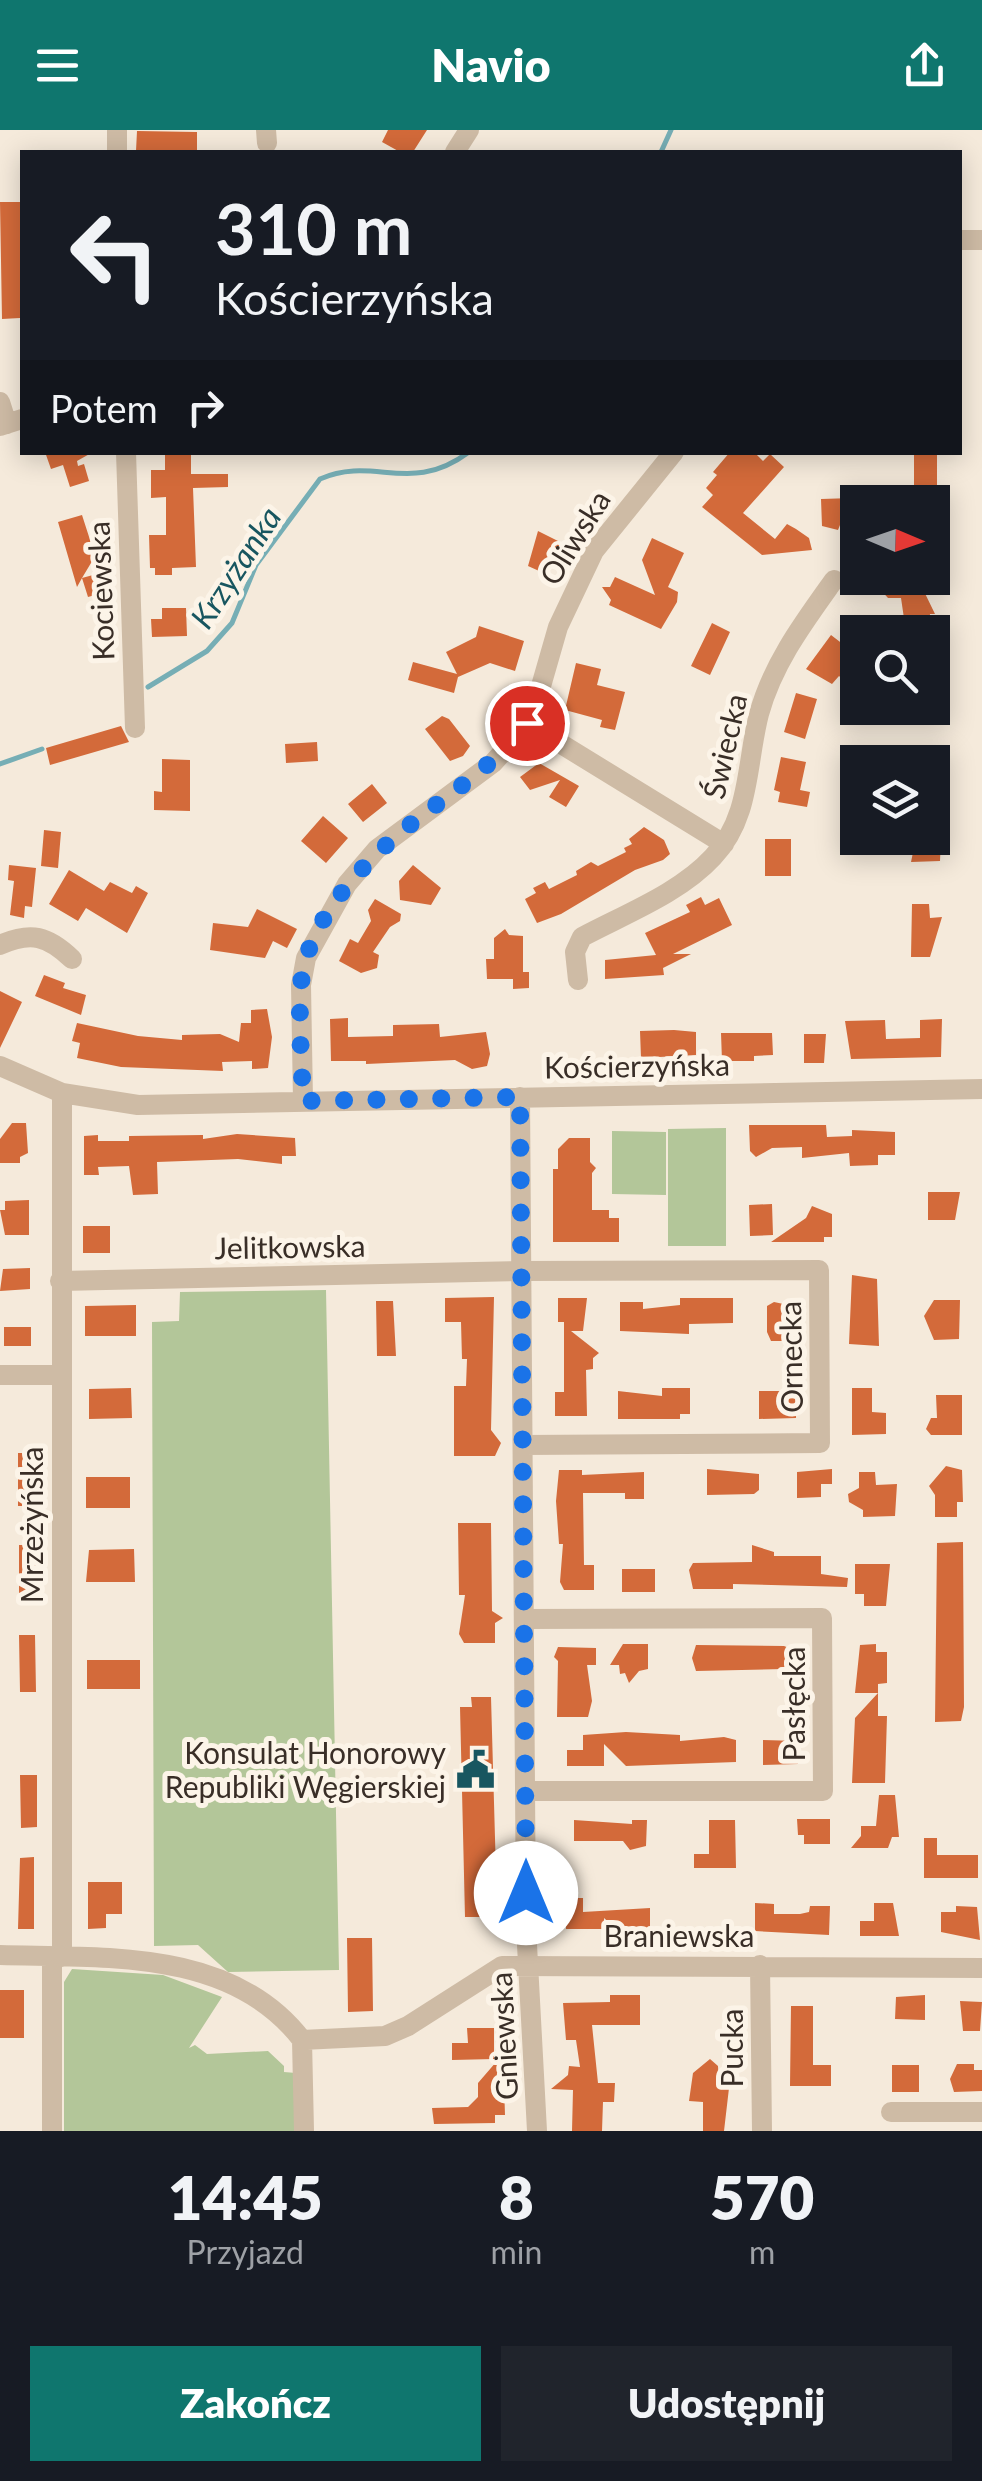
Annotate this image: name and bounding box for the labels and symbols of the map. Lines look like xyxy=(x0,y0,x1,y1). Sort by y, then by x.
street label: Oliwska xyxy=(531,483,617,591)
north arrow xyxy=(840,485,950,595)
water label: Krzyżanka xyxy=(181,499,289,635)
street label: Kociewska xyxy=(80,521,120,661)
pin xyxy=(485,681,570,766)
street label: Świecka xyxy=(694,690,754,802)
street label: Kościerzyńska xyxy=(544,1045,730,1085)
street label: Jelitkowska xyxy=(214,1227,366,1265)
street label: Ornecka xyxy=(771,1301,809,1413)
street label: Mrzeżyńska xyxy=(13,1447,49,1603)
street label: Pasłęcka xyxy=(775,1646,811,1762)
place label: Konsulat Honorowy Republiki Węgierskiej xyxy=(165,1734,447,1804)
public building icon: Konsulat Honorowy Republiki Węgierskiej xyxy=(455,1748,497,1790)
position arrow xyxy=(474,1841,578,1945)
street label: Braniewska xyxy=(604,1917,754,1953)
street label: Gniewska xyxy=(482,1971,524,2101)
street label: Pucka xyxy=(713,2008,749,2088)

